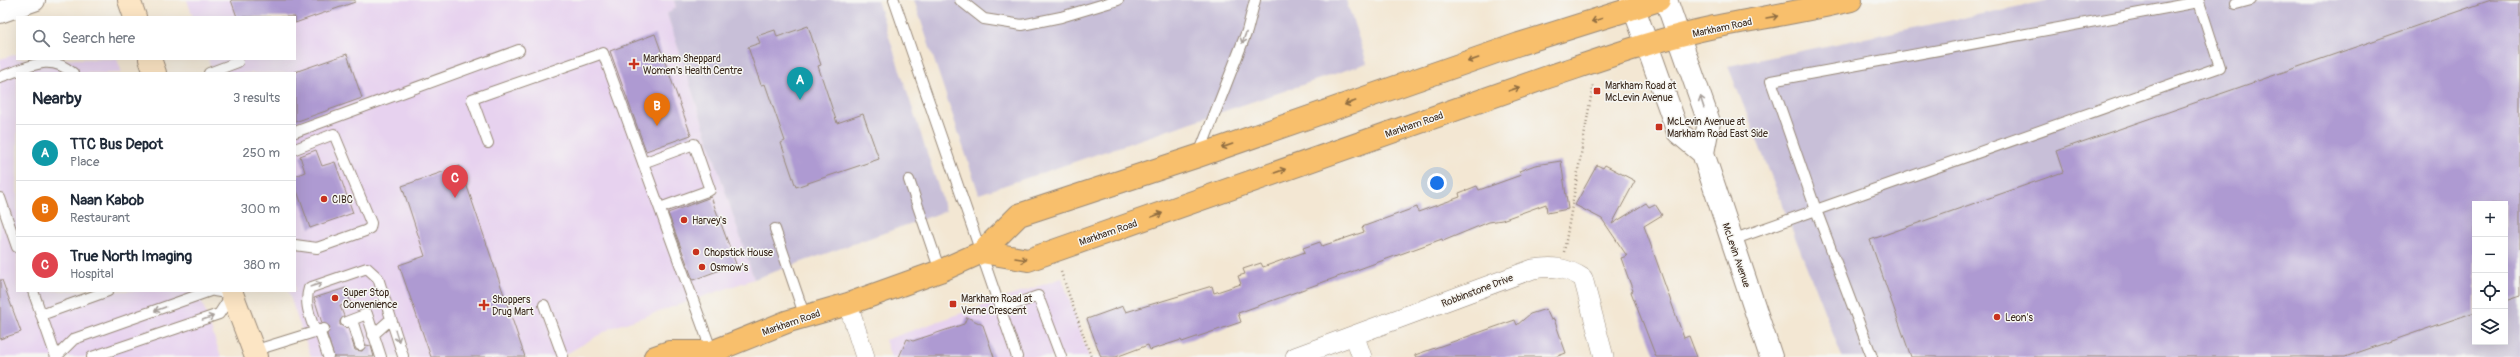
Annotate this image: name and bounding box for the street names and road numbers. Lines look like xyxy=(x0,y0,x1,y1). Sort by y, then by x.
street label: Markham Road xyxy=(1691,16,1753,40)
street label: Markham Road xyxy=(1384,109,1445,141)
street label: Markham Road xyxy=(1078,217,1139,249)
street label: McLevin Avenue xyxy=(1719,221,1753,289)
street label: Robbinstone Drive xyxy=(1440,272,1515,310)
street label: Markham Road xyxy=(761,307,822,339)

